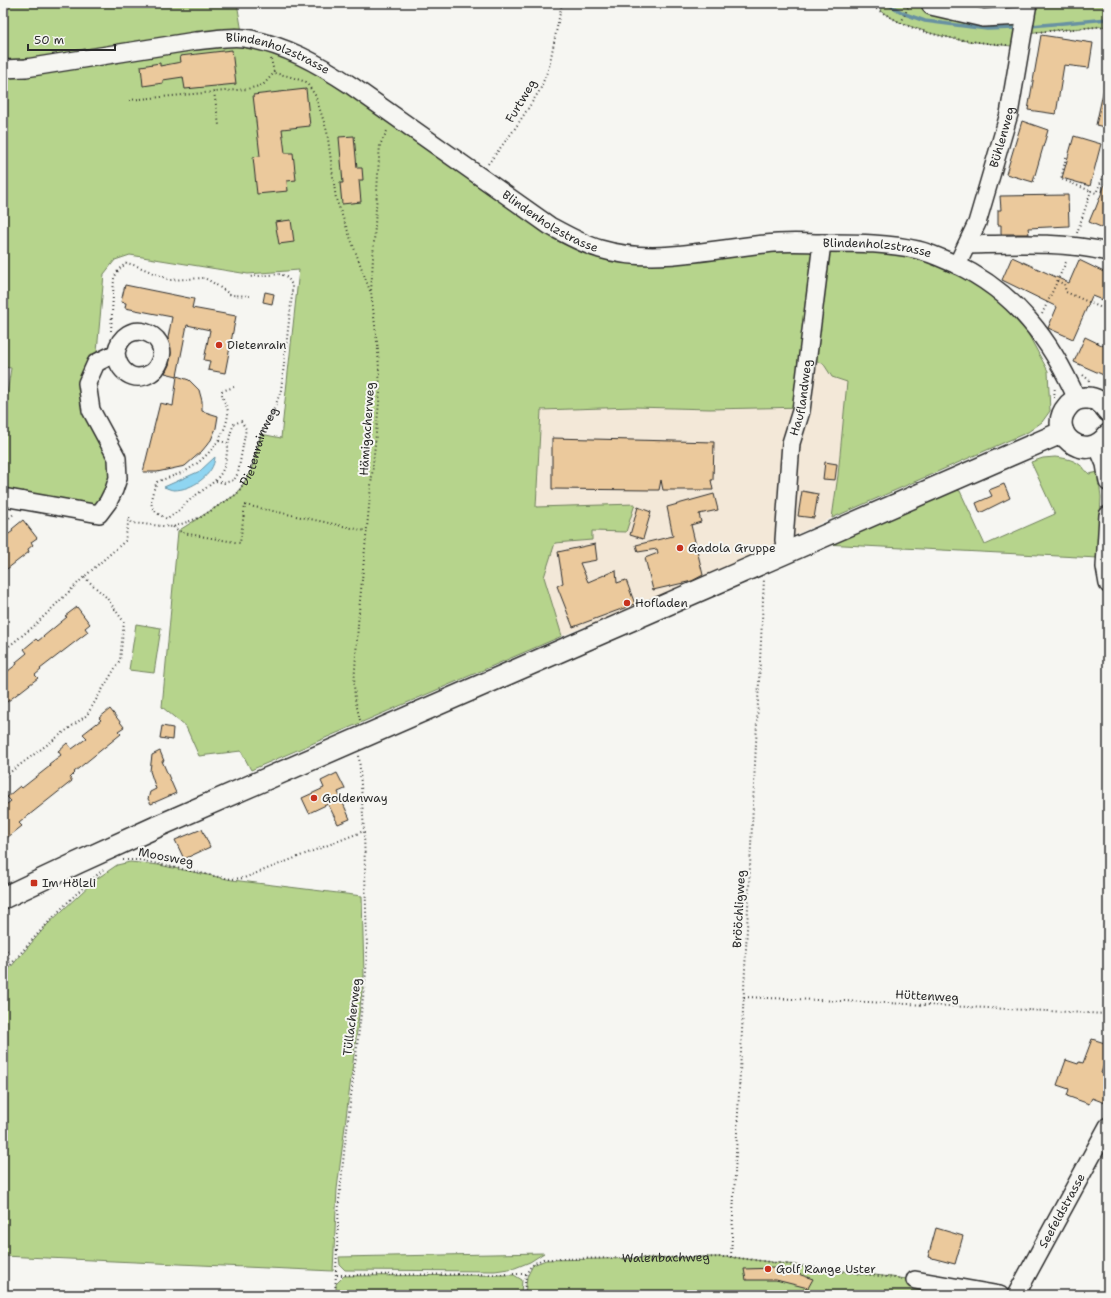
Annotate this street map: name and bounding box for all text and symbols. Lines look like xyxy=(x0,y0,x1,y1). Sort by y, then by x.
scale bar xyxy=(28,26,115,52)
street label: Blindenholzstrasse xyxy=(226,29,333,78)
text: 50 m xyxy=(34,32,64,48)
street label: Furtweg xyxy=(502,76,540,126)
street label: Bühlenweg xyxy=(986,105,1018,170)
street label: Blindenholzstrasse xyxy=(499,187,600,256)
street label: Blindenholzstrasse xyxy=(823,235,934,262)
place label: Dietenrain xyxy=(227,337,286,353)
marker: Dietenrain xyxy=(214,340,224,350)
street label: Hauflandweg xyxy=(786,359,815,438)
street label: Hämigacherweg xyxy=(356,382,378,476)
street label: Dietenrainweg xyxy=(236,404,282,489)
place label: Gadola Gruppe xyxy=(688,540,776,556)
marker: Gadola Gruppe xyxy=(675,543,685,553)
place label: Hofladen xyxy=(635,595,688,611)
marker: Hofladen xyxy=(622,598,632,608)
place label: Goldenway xyxy=(322,790,388,806)
marker: Goldenway xyxy=(309,793,319,803)
street label: Moosweg xyxy=(137,844,195,870)
street label: Brööchligweg xyxy=(729,870,749,948)
place label: Im Hölzli xyxy=(42,875,96,891)
marker: Im Hölzli xyxy=(29,878,39,888)
street label: Tüllacherweg xyxy=(339,977,365,1057)
street label: Hüttenweg xyxy=(895,986,959,1006)
street label: Seefeldstrasse xyxy=(1035,1170,1089,1251)
street label: Walenbachweg xyxy=(622,1249,710,1266)
place label: Golf Range Uster xyxy=(776,1261,876,1277)
marker: Golf Range Uster xyxy=(763,1264,773,1274)

